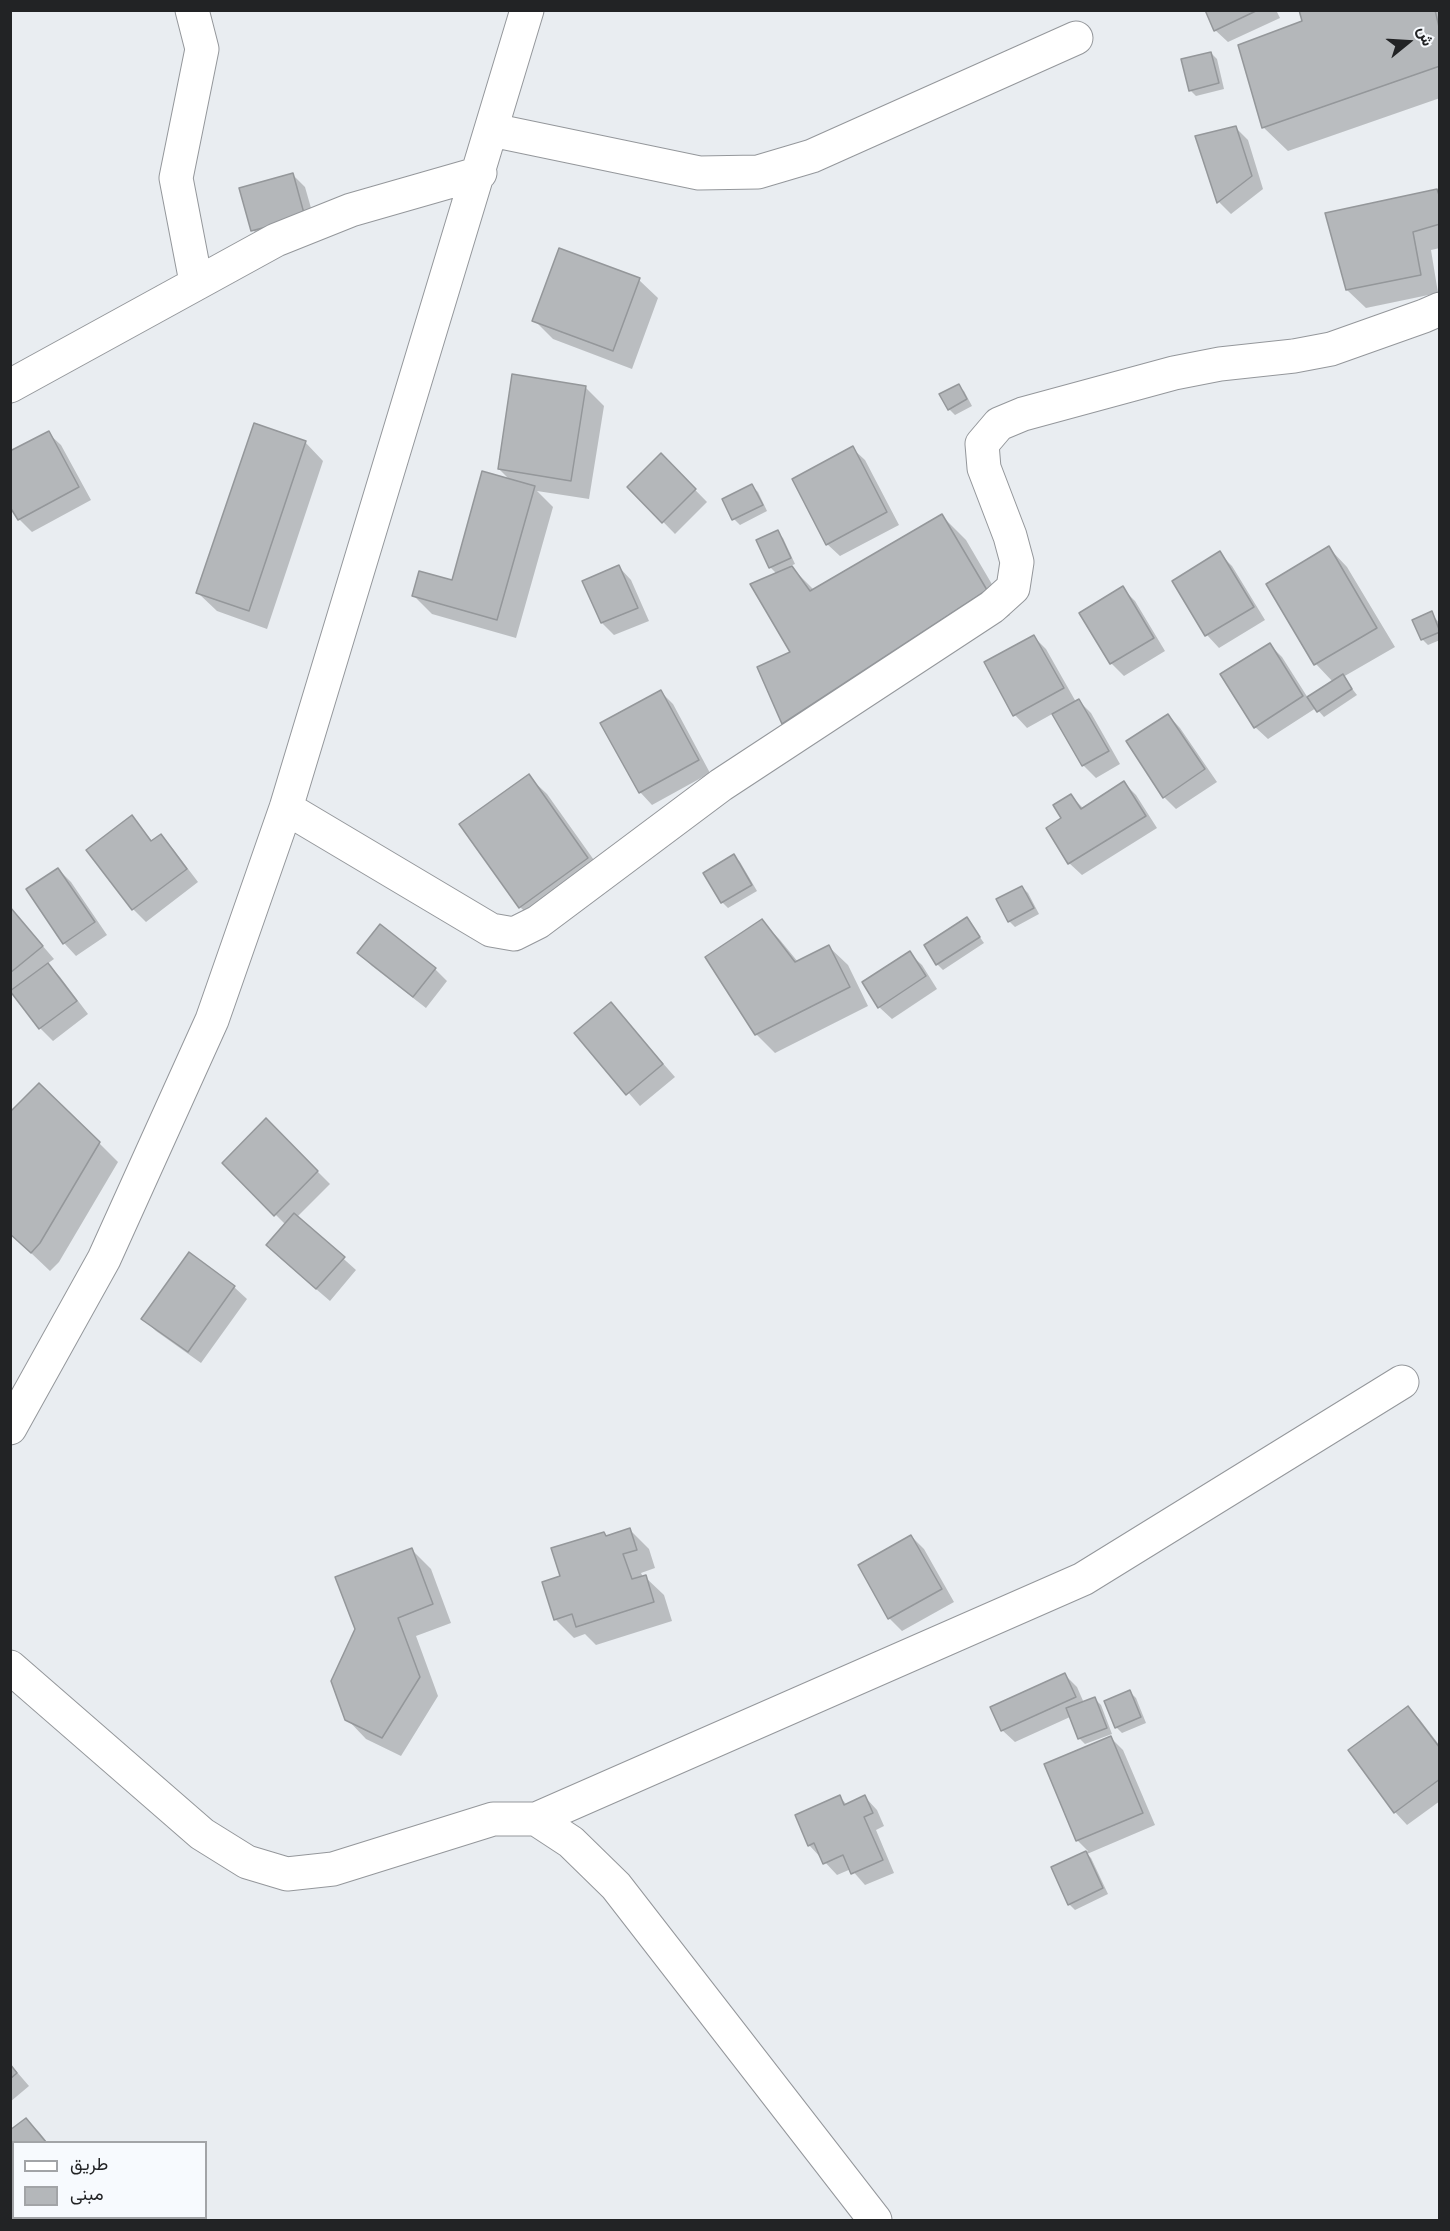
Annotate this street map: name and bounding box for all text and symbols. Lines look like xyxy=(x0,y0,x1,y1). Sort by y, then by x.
north arrow xyxy=(1378,12,1438,72)
text: ش xyxy=(1414,24,1438,48)
legend xyxy=(12,2141,207,2219)
text: طريق xyxy=(70,2153,108,2175)
text: مبنى xyxy=(70,2183,104,2205)

